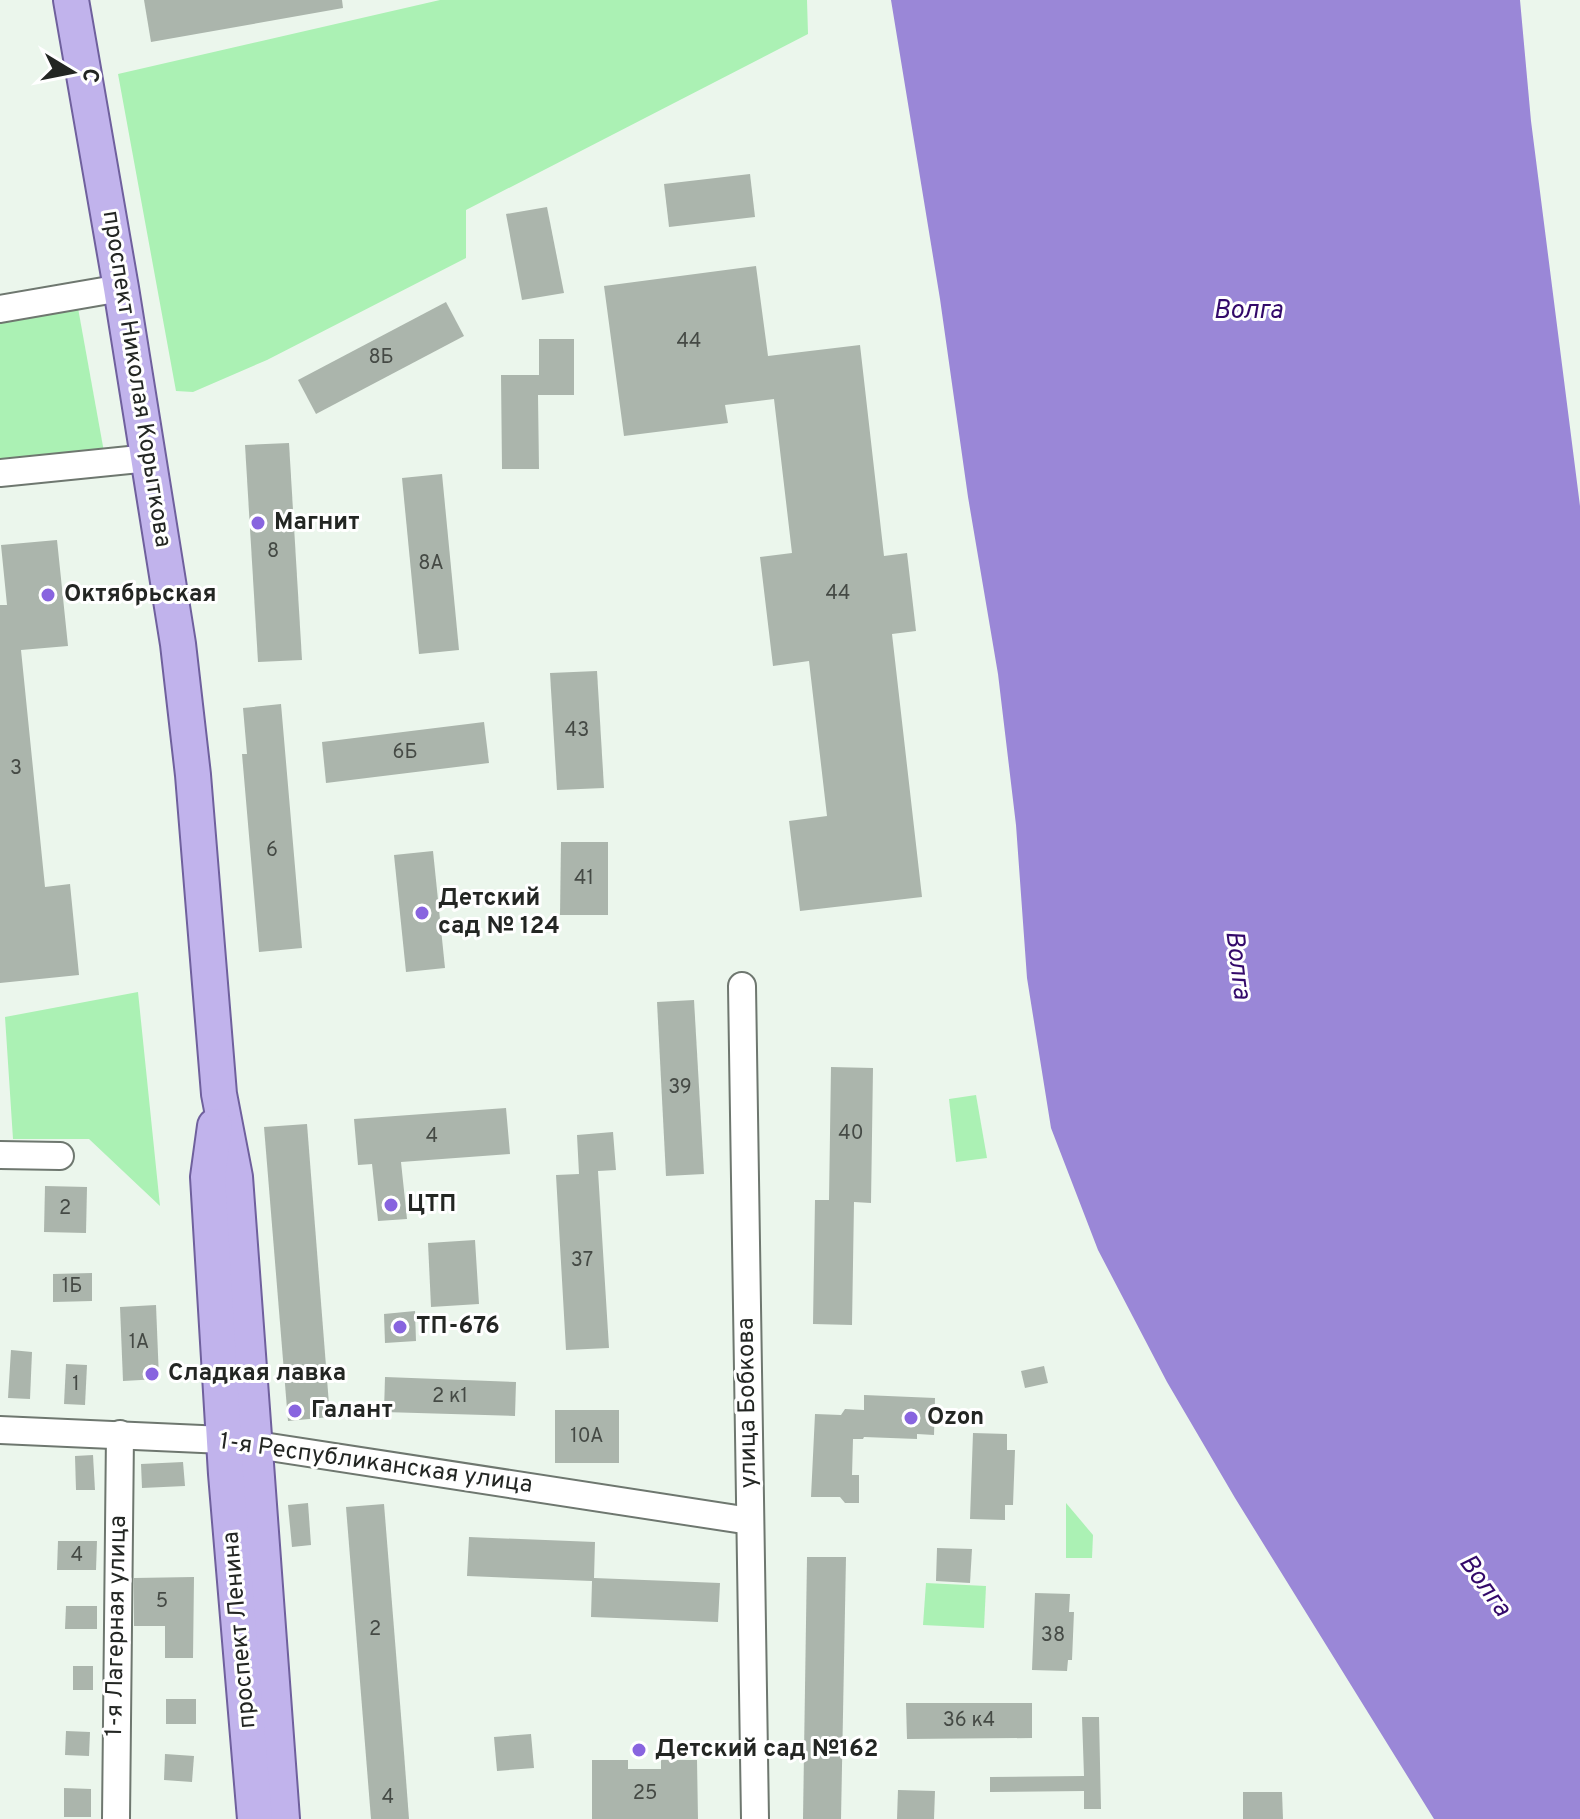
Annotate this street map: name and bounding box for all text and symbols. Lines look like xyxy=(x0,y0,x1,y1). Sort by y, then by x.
north arrow xyxy=(32,32,112,112)
text: С xyxy=(75,66,104,84)
street label: проспект Николая Корыткова xyxy=(95,208,177,550)
water label: Волга xyxy=(1213,295,1283,328)
house number: 44 xyxy=(677,329,701,355)
house number: 8Б xyxy=(368,345,394,371)
place label: Магнит xyxy=(274,508,360,538)
marker: Магнит xyxy=(249,514,267,532)
house number: 8 xyxy=(267,539,279,565)
house number: 8А xyxy=(418,551,444,577)
place label: Октябрьская xyxy=(64,580,217,610)
house number: 44 xyxy=(826,581,850,607)
marker: Октябрьская xyxy=(39,586,57,604)
house number: 43 xyxy=(565,718,589,744)
house number: 6Б xyxy=(392,740,418,766)
house number: 3 xyxy=(10,756,22,782)
house number: 6 xyxy=(266,838,278,864)
house number: 41 xyxy=(574,866,594,892)
place label: Детский сад № 124 xyxy=(438,884,560,942)
marker: Детский сад № 124 xyxy=(413,904,431,922)
water label: Волга xyxy=(1216,929,1258,1002)
house number: 39 xyxy=(668,1075,692,1101)
house number: 40 xyxy=(838,1121,864,1147)
house number: 4 xyxy=(426,1124,438,1150)
place label: ЦТП xyxy=(407,1190,456,1220)
house number: 2 xyxy=(59,1196,71,1222)
marker: ЦТП xyxy=(382,1196,400,1214)
house number: 37 xyxy=(571,1248,593,1274)
house number: 1Б xyxy=(62,1274,82,1300)
place label: ТП-676 xyxy=(416,1312,500,1342)
street label: улица Бобкова xyxy=(732,1317,764,1489)
marker: ТП-676 xyxy=(391,1318,409,1336)
house number: 1А xyxy=(129,1330,149,1356)
place label: Сладкая лавка xyxy=(168,1359,346,1389)
marker: Сладкая лавка xyxy=(143,1365,161,1383)
house number: 1 xyxy=(72,1372,80,1398)
house number: 2 к1 xyxy=(432,1384,468,1410)
place label: Галант xyxy=(311,1396,393,1426)
marker: Галант xyxy=(286,1402,304,1420)
place label: Ozon xyxy=(927,1403,984,1433)
marker: Ozon xyxy=(902,1409,920,1427)
house number: 10А xyxy=(570,1424,604,1450)
street label: 1-я Республиканская улица xyxy=(218,1427,534,1501)
street label: 1-я Лагерная улица xyxy=(100,1515,134,1737)
street label: проспект Ленина xyxy=(216,1530,264,1730)
house number: 4 xyxy=(71,1543,83,1569)
water label: Волга xyxy=(1450,1548,1518,1624)
house number: 5 xyxy=(156,1589,168,1615)
house number: 2 xyxy=(369,1617,381,1643)
house number: 38 xyxy=(1041,1623,1065,1649)
house number: 36 к4 xyxy=(943,1708,995,1734)
place label: Детский сад №162 xyxy=(655,1735,878,1765)
marker: Детский сад №162 xyxy=(630,1741,648,1759)
house number: 25 xyxy=(633,1781,657,1807)
house number: 4 xyxy=(382,1785,394,1811)

